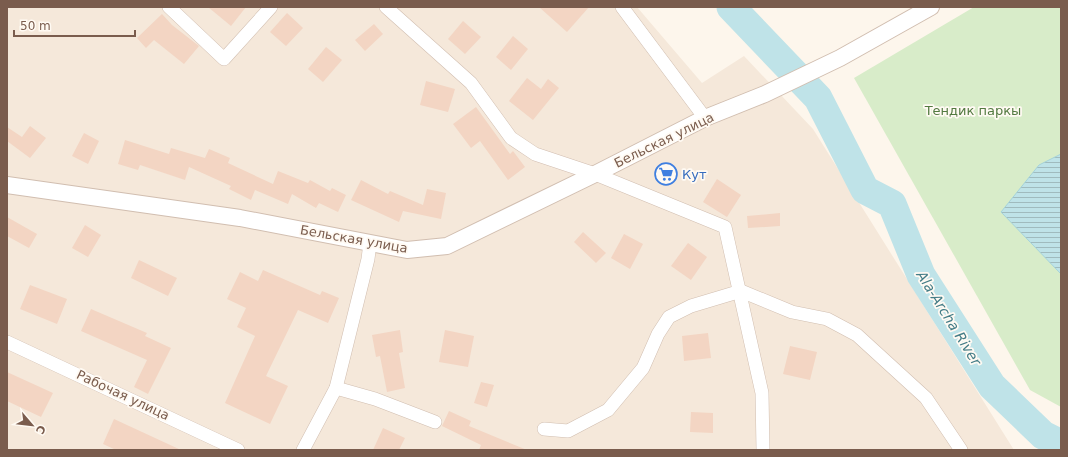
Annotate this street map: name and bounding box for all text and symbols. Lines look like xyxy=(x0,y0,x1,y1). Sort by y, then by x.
scale bar xyxy=(14,12,135,38)
text: 50 m xyxy=(20,19,51,33)
park label: Тендик паркы xyxy=(924,103,1021,118)
street label: Бельская улица xyxy=(612,109,716,171)
supermarket icon: Кут xyxy=(653,161,679,187)
place label: Кут xyxy=(682,167,707,182)
street label: Бельская улица xyxy=(299,222,409,256)
water label: Ala-Archa River xyxy=(913,267,985,369)
street label: Рабочая улица xyxy=(74,367,172,423)
north arrow xyxy=(12,405,52,445)
text: С xyxy=(33,423,48,436)

